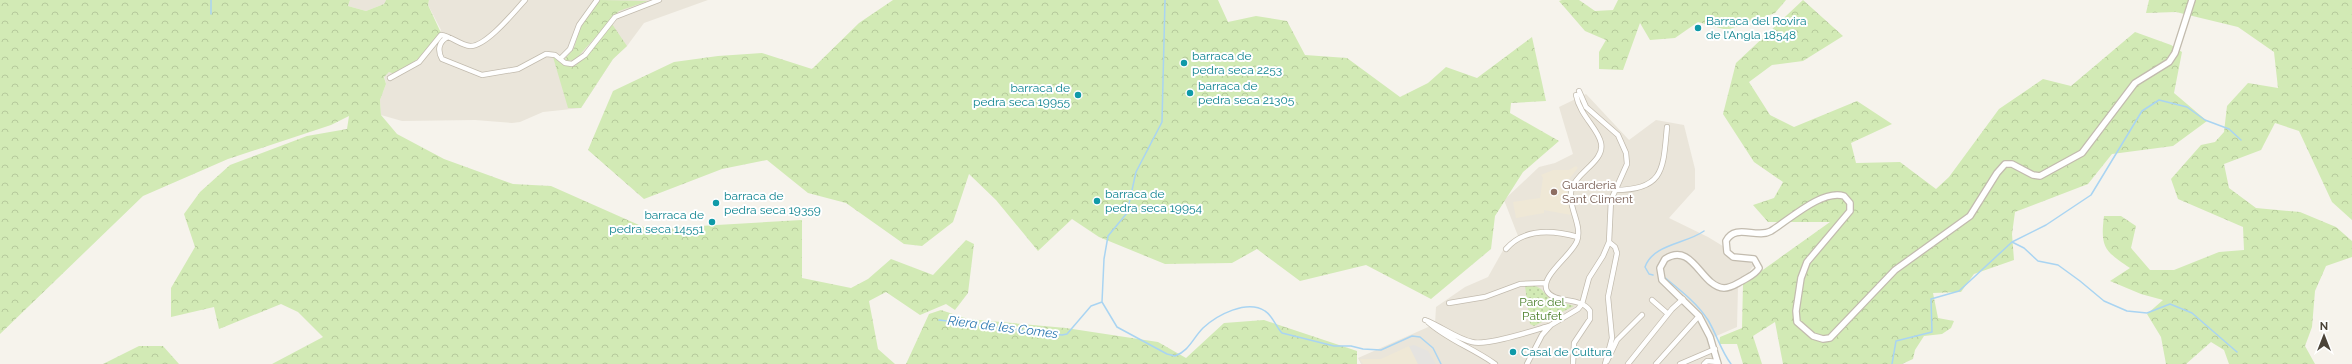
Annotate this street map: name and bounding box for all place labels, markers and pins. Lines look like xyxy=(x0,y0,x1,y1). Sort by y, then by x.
place label: Barraca del Rovira de l'Angla 18548 xyxy=(1706,14,1806,42)
marker: Barraca del Rovira de l'Angla 18548 xyxy=(1693,23,1703,33)
place label: barraca de pedra seca 2253 xyxy=(1192,49,1282,77)
marker: barraca de pedra seca 2253 xyxy=(1179,58,1189,68)
place label: barraca de pedra seca 21305 xyxy=(1198,79,1295,107)
place label: barraca de pedra seca 19955 xyxy=(973,81,1070,109)
marker: barraca de pedra seca 21305 xyxy=(1185,88,1195,98)
marker: barraca de pedra seca 19955 xyxy=(1073,90,1083,100)
place label: Guarderia Sant Climent xyxy=(1562,178,1633,206)
place label: barraca de pedra seca 19954 xyxy=(1105,187,1202,215)
marker: Guarderia Sant Climent xyxy=(1549,187,1559,197)
place label: barraca de pedra seca 19359 xyxy=(724,189,821,217)
marker: barraca de pedra seca 19954 xyxy=(1092,196,1102,206)
marker: barraca de pedra seca 19359 xyxy=(711,198,721,208)
place label: barraca de pedra seca 14551 xyxy=(609,208,704,236)
marker: barraca de pedra seca 14551 xyxy=(707,217,717,227)
place label: Casal de Cultura xyxy=(1521,345,1612,359)
marker: Casal de Cultura xyxy=(1508,347,1518,357)

